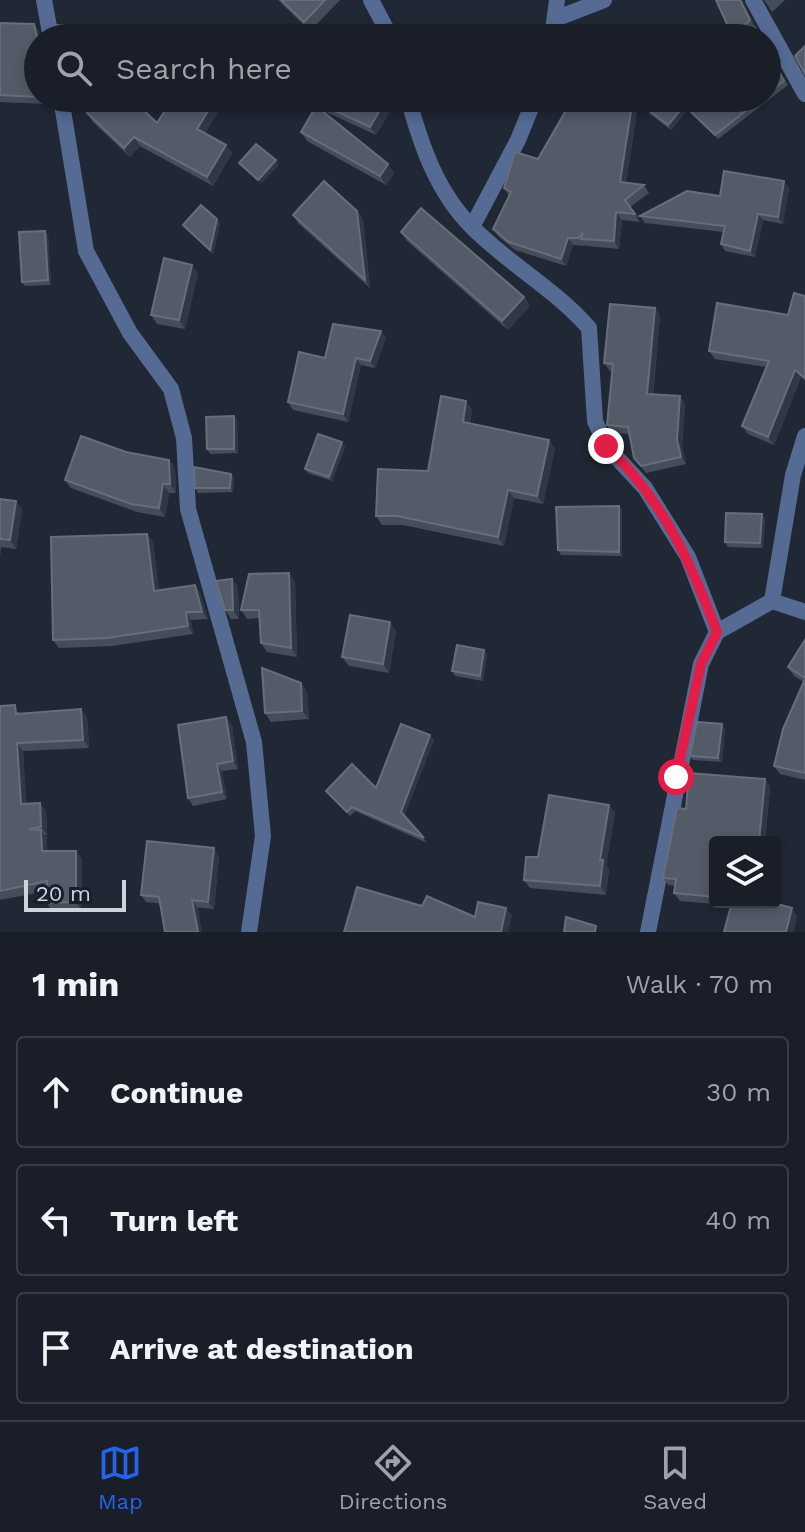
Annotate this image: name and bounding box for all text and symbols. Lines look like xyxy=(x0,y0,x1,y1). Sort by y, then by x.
search box xyxy=(24,24,781,112)
icon: search xyxy=(52,46,96,90)
text: Search here xyxy=(116,51,292,86)
route end xyxy=(588,428,624,464)
route start xyxy=(658,759,694,795)
map controls xyxy=(709,836,781,908)
button: layers xyxy=(709,836,781,908)
scale bar xyxy=(24,876,126,912)
text: 20 m xyxy=(36,881,91,906)
text: 1 min xyxy=(32,964,119,1004)
text: Walk · 70 m xyxy=(626,969,773,999)
icon: ahead xyxy=(34,1070,78,1114)
text: Continue xyxy=(110,1075,243,1110)
text: 30 m xyxy=(706,1077,771,1107)
icon: left xyxy=(34,1198,78,1242)
text: Turn left xyxy=(110,1203,238,1238)
text: 40 m xyxy=(705,1205,771,1235)
icon: arrive xyxy=(34,1326,78,1370)
text: Arrive at destination xyxy=(110,1331,414,1366)
tab: Map xyxy=(98,1441,143,1514)
tab: Directions xyxy=(339,1441,447,1514)
tab: Saved xyxy=(643,1441,707,1514)

